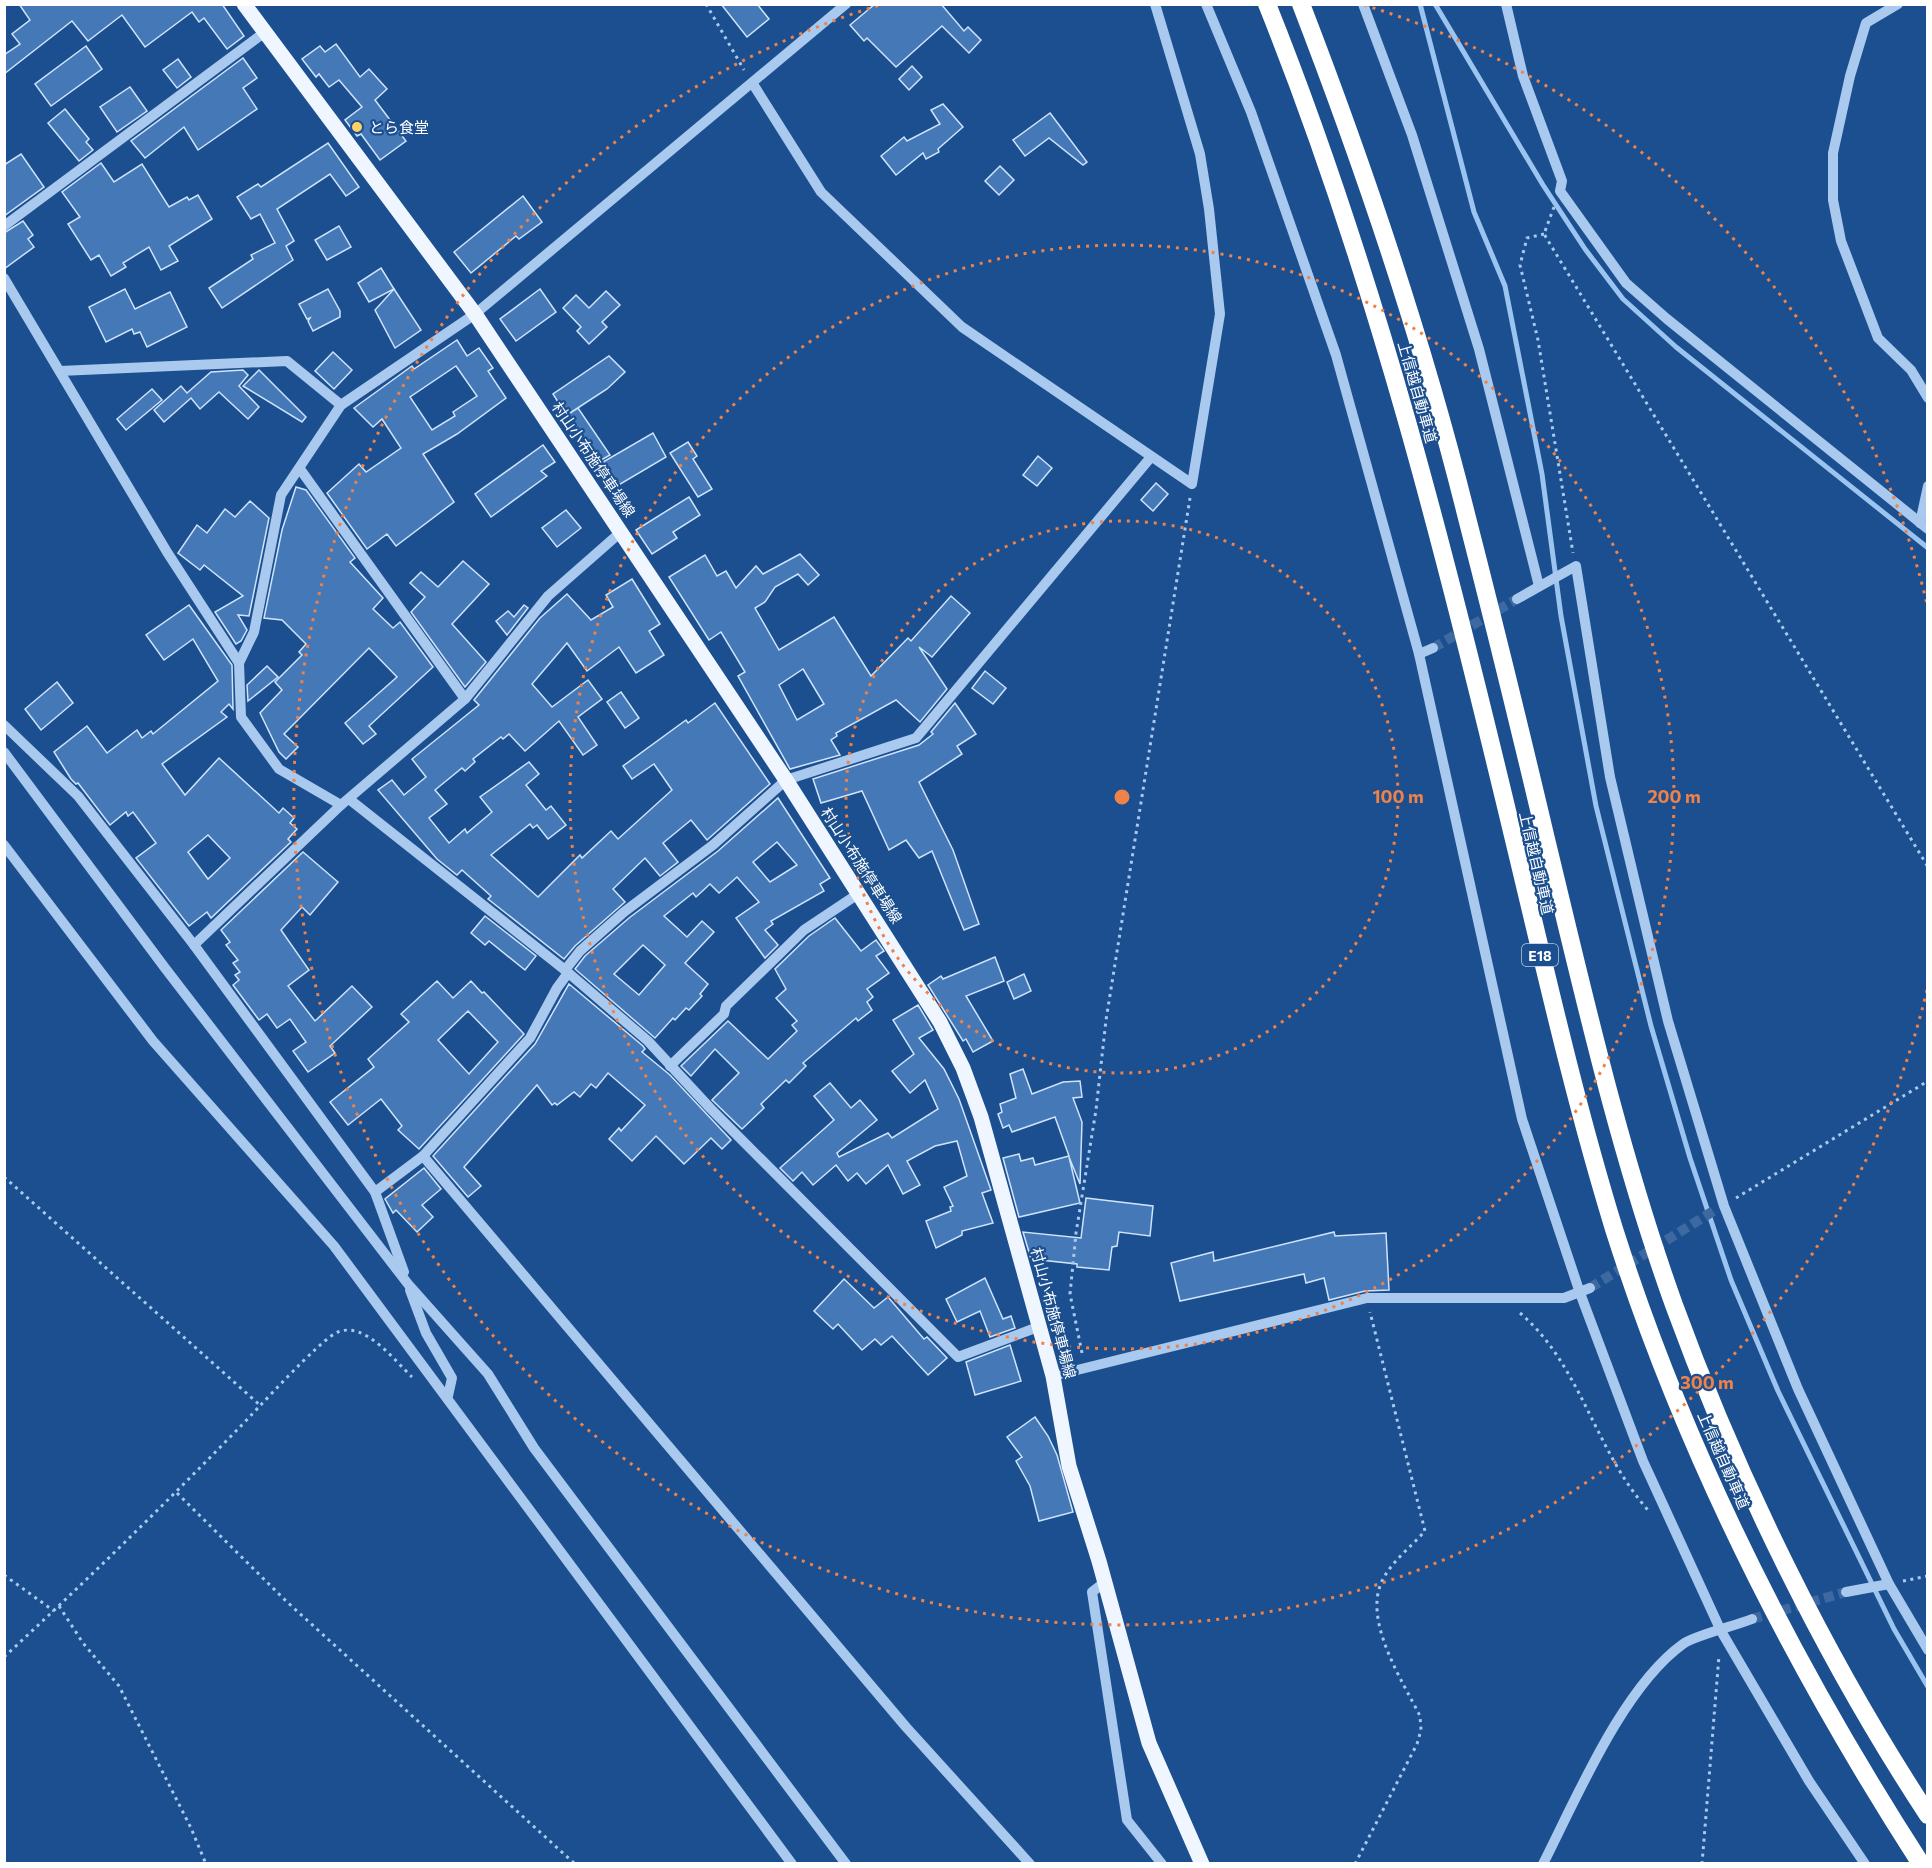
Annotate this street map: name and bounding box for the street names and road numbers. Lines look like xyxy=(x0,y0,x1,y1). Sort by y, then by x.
street label: 上信越自動車道 xyxy=(1395,339,1441,445)
street label: 村山小布施停車場線 xyxy=(549,398,639,520)
street label: 村山小布施停車場線 xyxy=(818,803,906,927)
street label: 上信越自動車道 xyxy=(1516,810,1558,916)
road number: E18 xyxy=(1522,944,1558,966)
street label: 村山小布施停車場線 xyxy=(1028,1245,1080,1381)
street label: 上信越自動車道 xyxy=(1694,1408,1754,1512)

